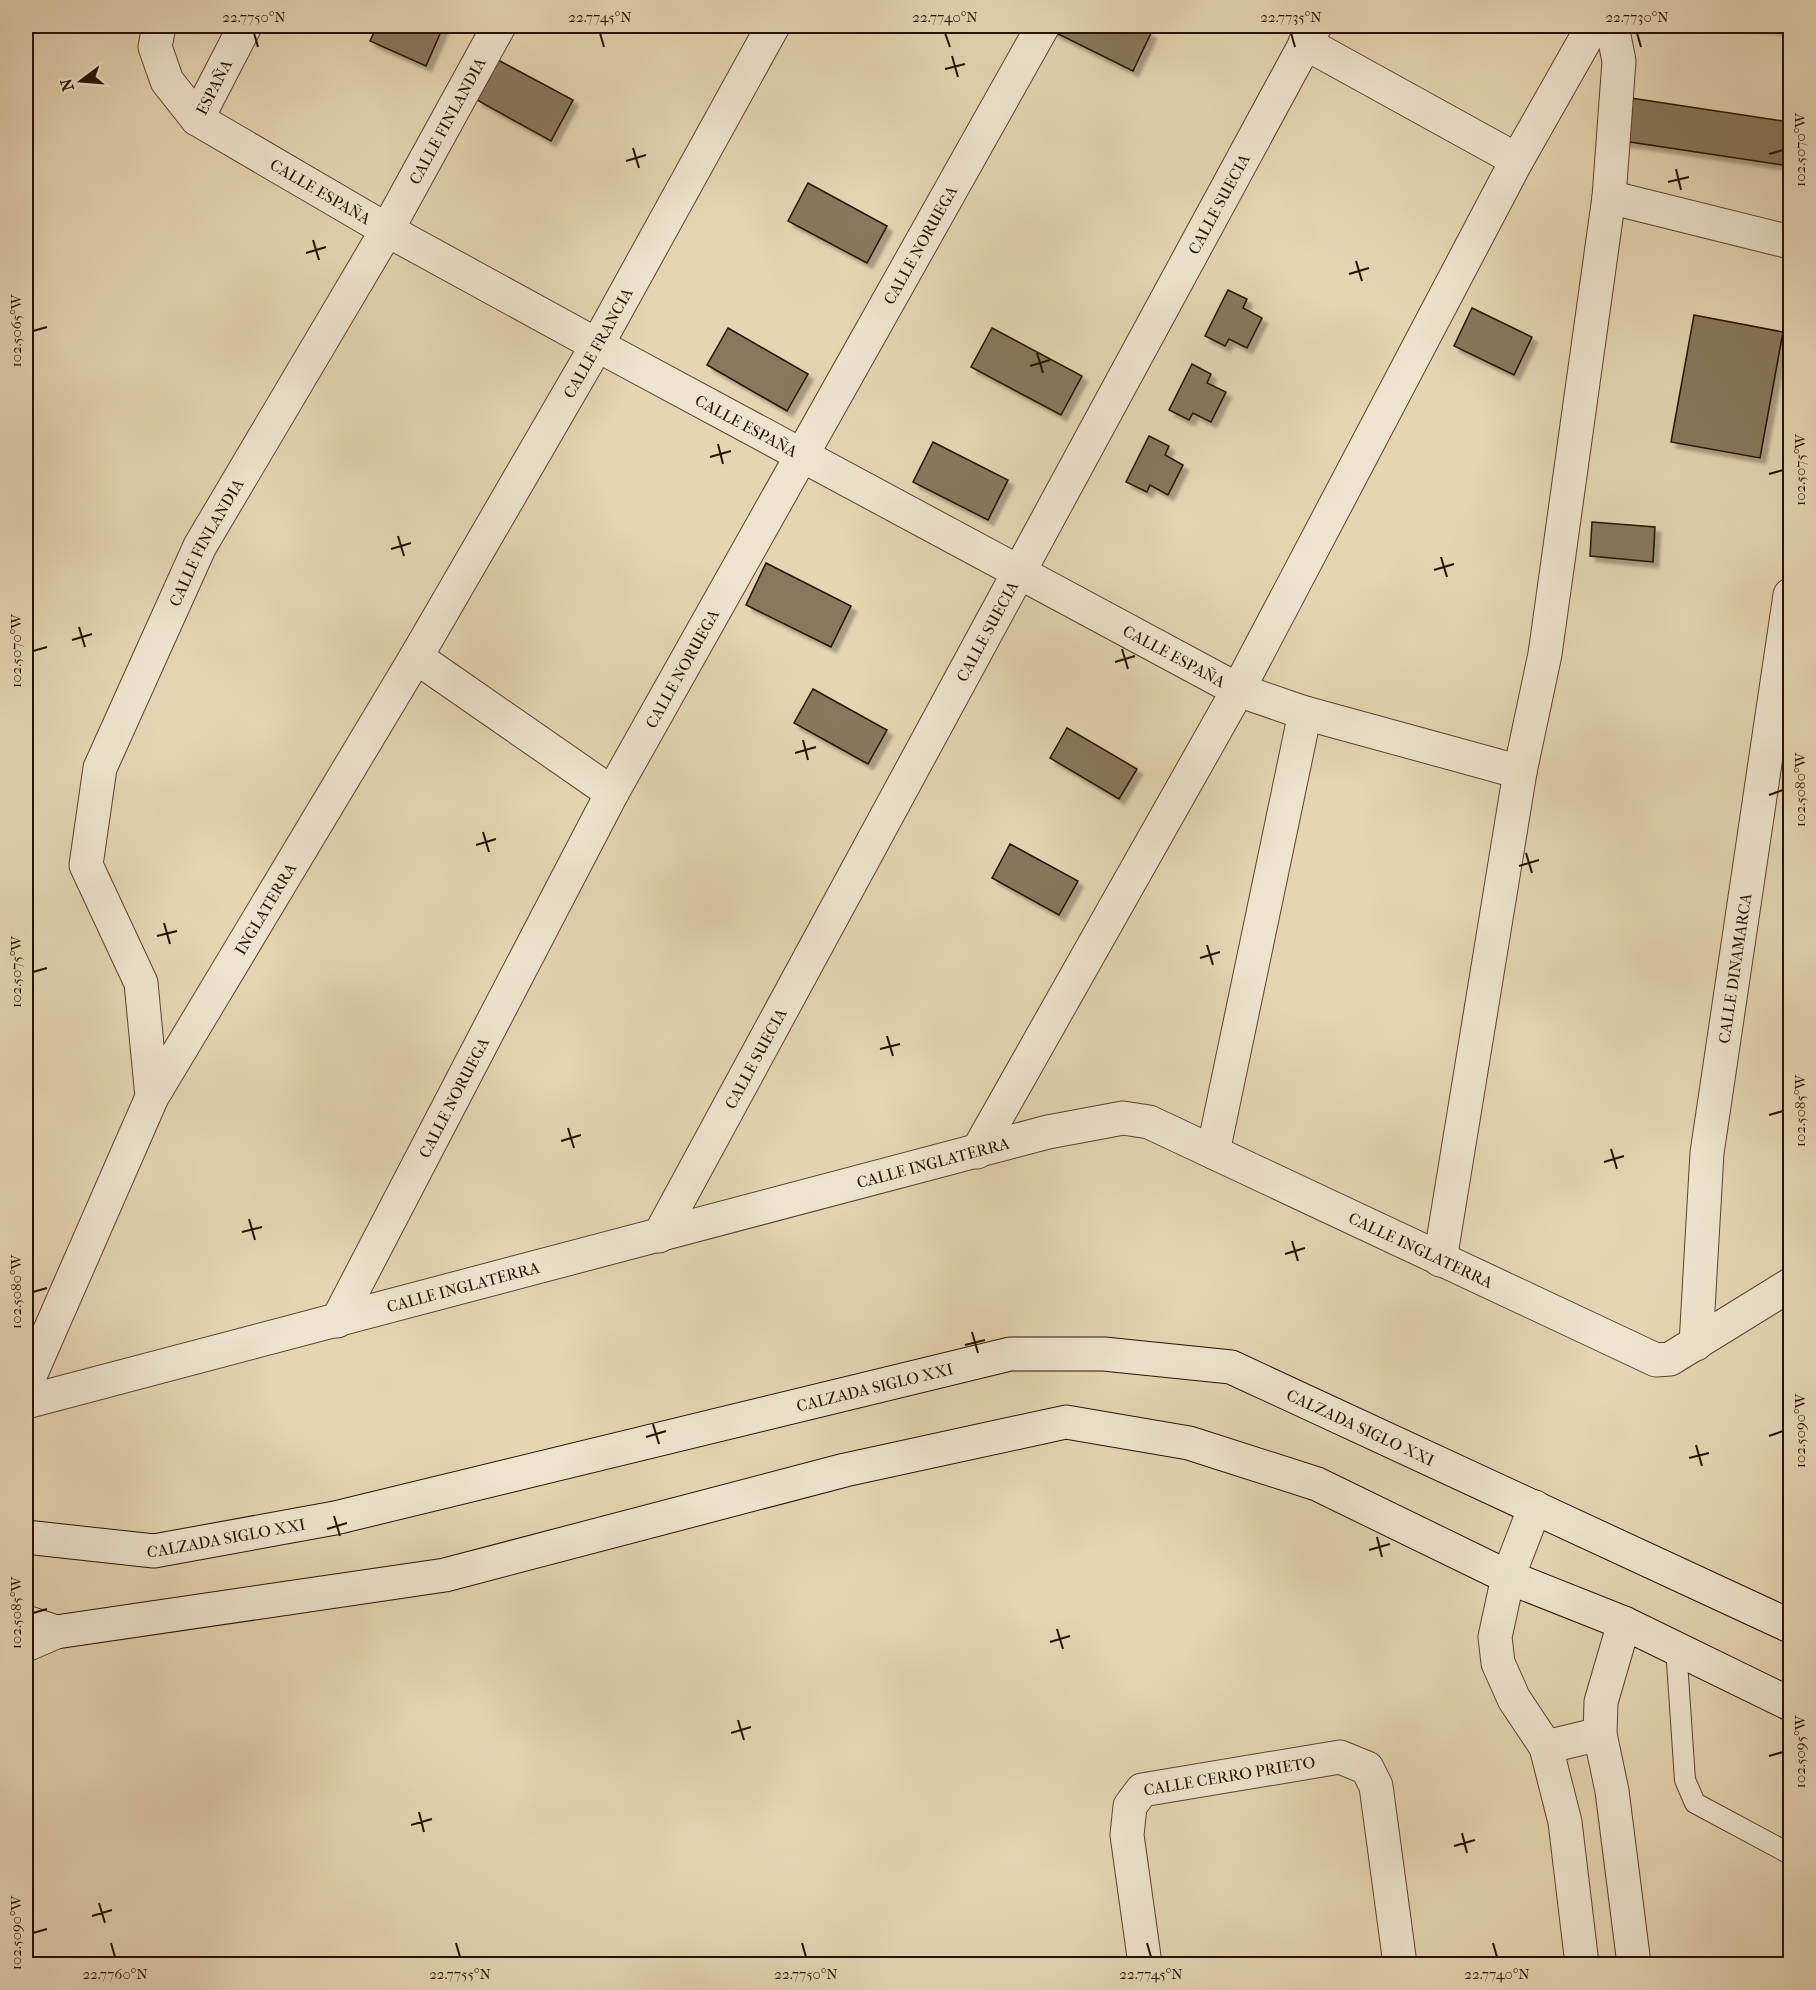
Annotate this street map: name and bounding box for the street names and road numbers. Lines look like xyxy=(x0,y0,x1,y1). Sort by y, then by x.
street label: CALLE FINLANDIA xyxy=(405,54,490,187)
street label: ESPAÑA xyxy=(191,56,236,118)
street label: CALLE SUECIA xyxy=(1184,150,1254,257)
street label: CALLE ESPAÑA xyxy=(267,154,375,228)
street label: CALLE NORUEGA xyxy=(879,182,961,308)
street label: CALLE FRANCIA xyxy=(559,284,637,401)
street label: CALLE ESPAÑA xyxy=(692,390,801,461)
street label: CALLE FINLANDIA xyxy=(165,475,248,609)
street label: CALLE SUECIA xyxy=(952,577,1022,685)
street label: CALLE NORUEGA xyxy=(641,605,723,731)
street label: CALLE ESPAÑA xyxy=(1120,621,1229,691)
street label: INGLATERRA xyxy=(230,859,300,958)
street label: CALLE DINAMARCA xyxy=(1714,891,1755,1045)
street label: CALLE SUECIA xyxy=(720,1004,790,1112)
street label: CALLE NORUEGA xyxy=(414,1034,493,1161)
street label: CALLE INGLATERRA xyxy=(854,1133,1012,1192)
street label: CALLE INGLATERRA xyxy=(1346,1208,1497,1292)
street label: CALLE INGLATERRA xyxy=(385,1257,542,1316)
street label: CALZADA SIGLO XXI xyxy=(794,1359,955,1415)
street label: CALZADA SIGLO XXI xyxy=(1284,1385,1438,1469)
street label: CALZADA SIGLO XXI xyxy=(146,1514,307,1561)
street label: CALLE CERRO PRIETO xyxy=(1142,1752,1317,1799)

